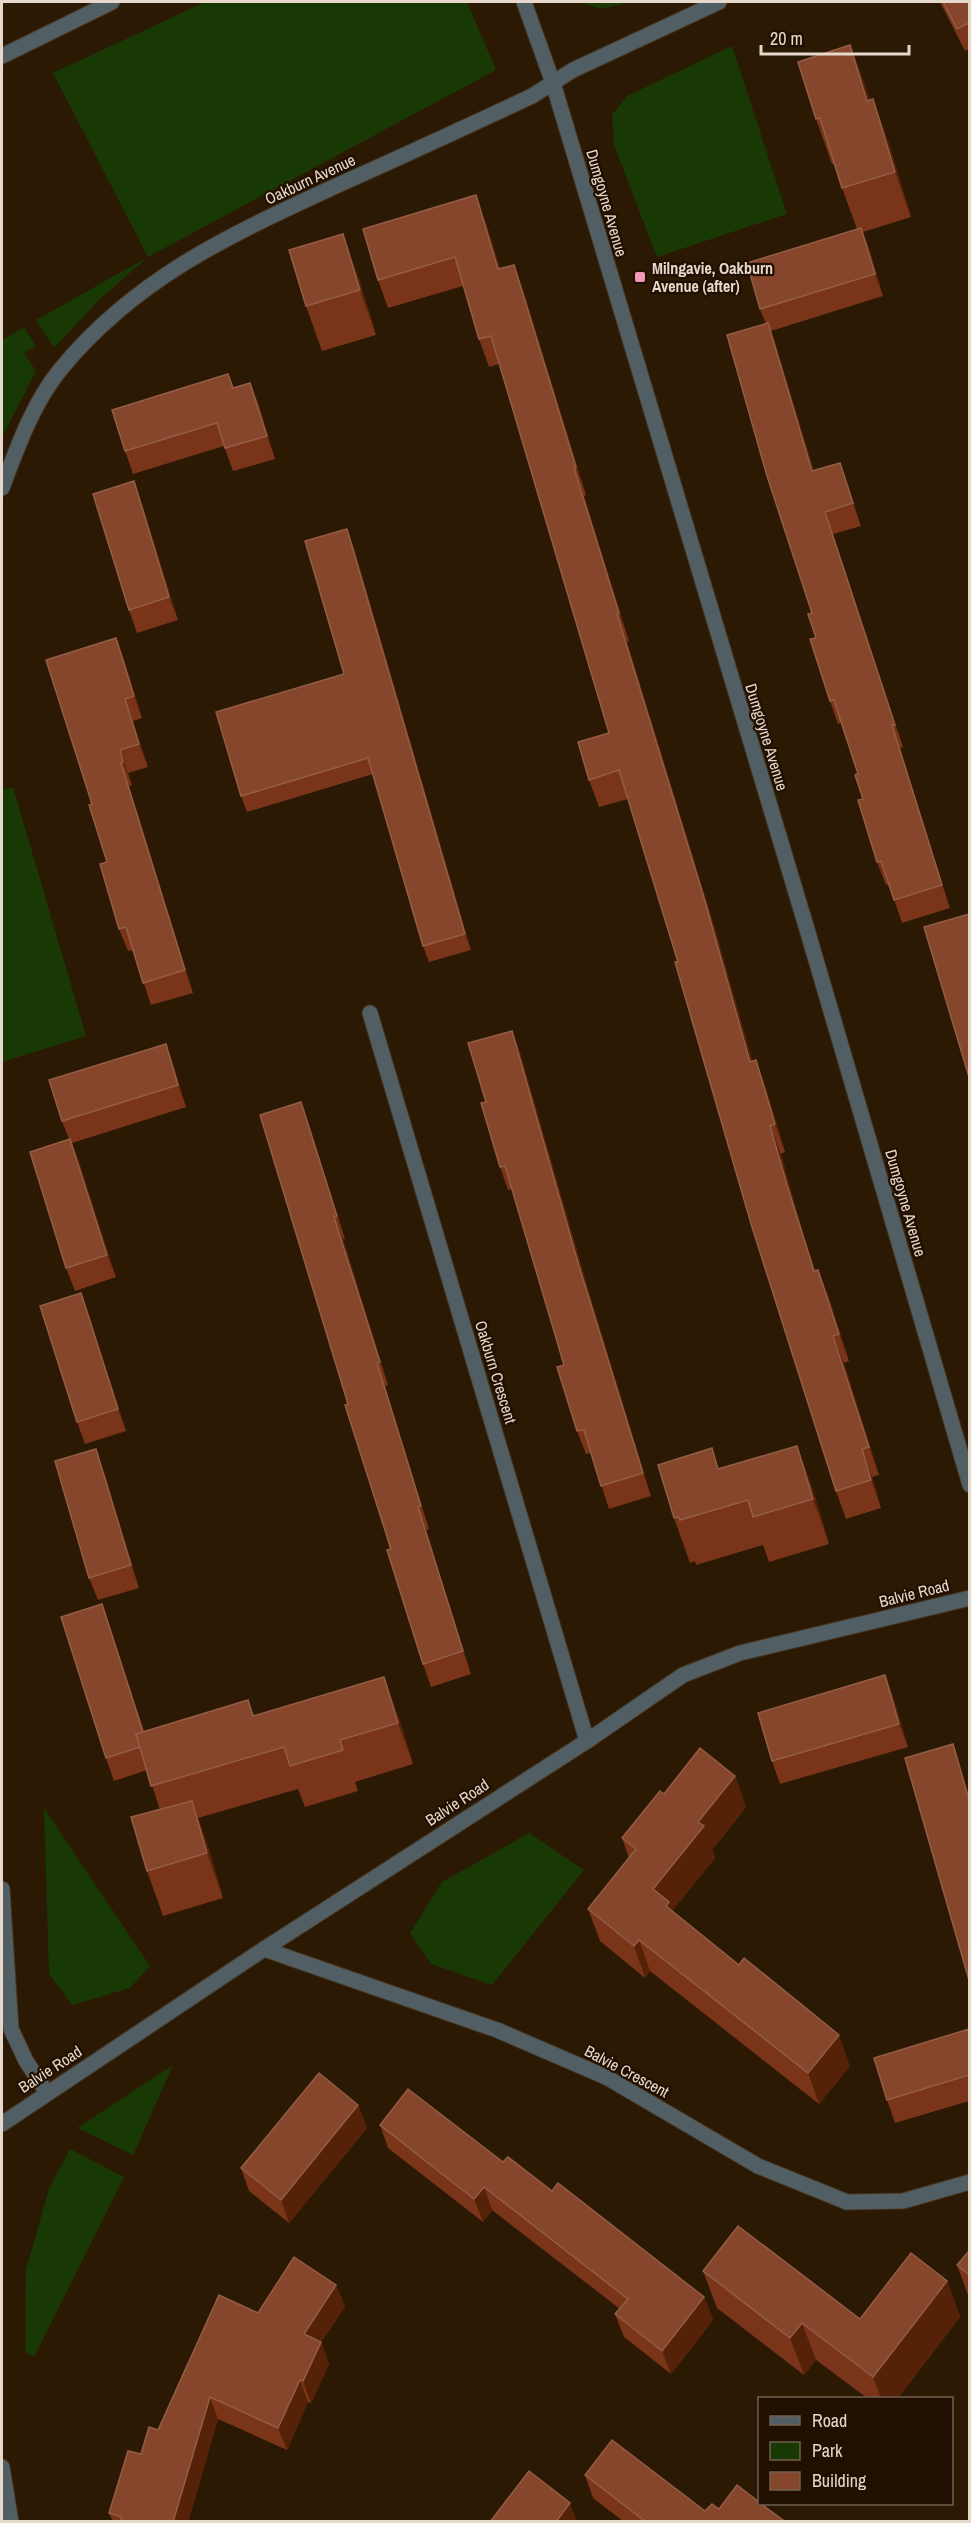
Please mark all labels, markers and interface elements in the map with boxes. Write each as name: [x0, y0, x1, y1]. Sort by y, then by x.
scale bar: [761, 18, 910, 56]
text: 20 m: [770, 26, 803, 51]
street label: Dumgoyne Avenue: [581, 147, 633, 259]
street label: Oakburn Avenue: [261, 148, 359, 210]
place label: Milngavie, Oakburn Avenue (after): [652, 257, 773, 297]
marker: Milngavie, Oakburn Avenue (after): [633, 270, 647, 284]
street label: Dumgoyne Avenue: [740, 681, 794, 793]
street label: Dumgoyne Avenue: [880, 1147, 932, 1259]
street label: Oakburn Crescent: [470, 1318, 522, 1426]
street label: Balvie Road: [877, 1574, 951, 1612]
street label: Balvie Road: [421, 1773, 493, 1831]
street label: Balvie Road: [14, 2040, 86, 2098]
street label: Balvie Crescent: [581, 2040, 673, 2103]
legend: [758, 2397, 953, 2505]
text: Road: [812, 2408, 847, 2433]
text: Park: [812, 2438, 843, 2463]
text: Building: [812, 2468, 867, 2493]

